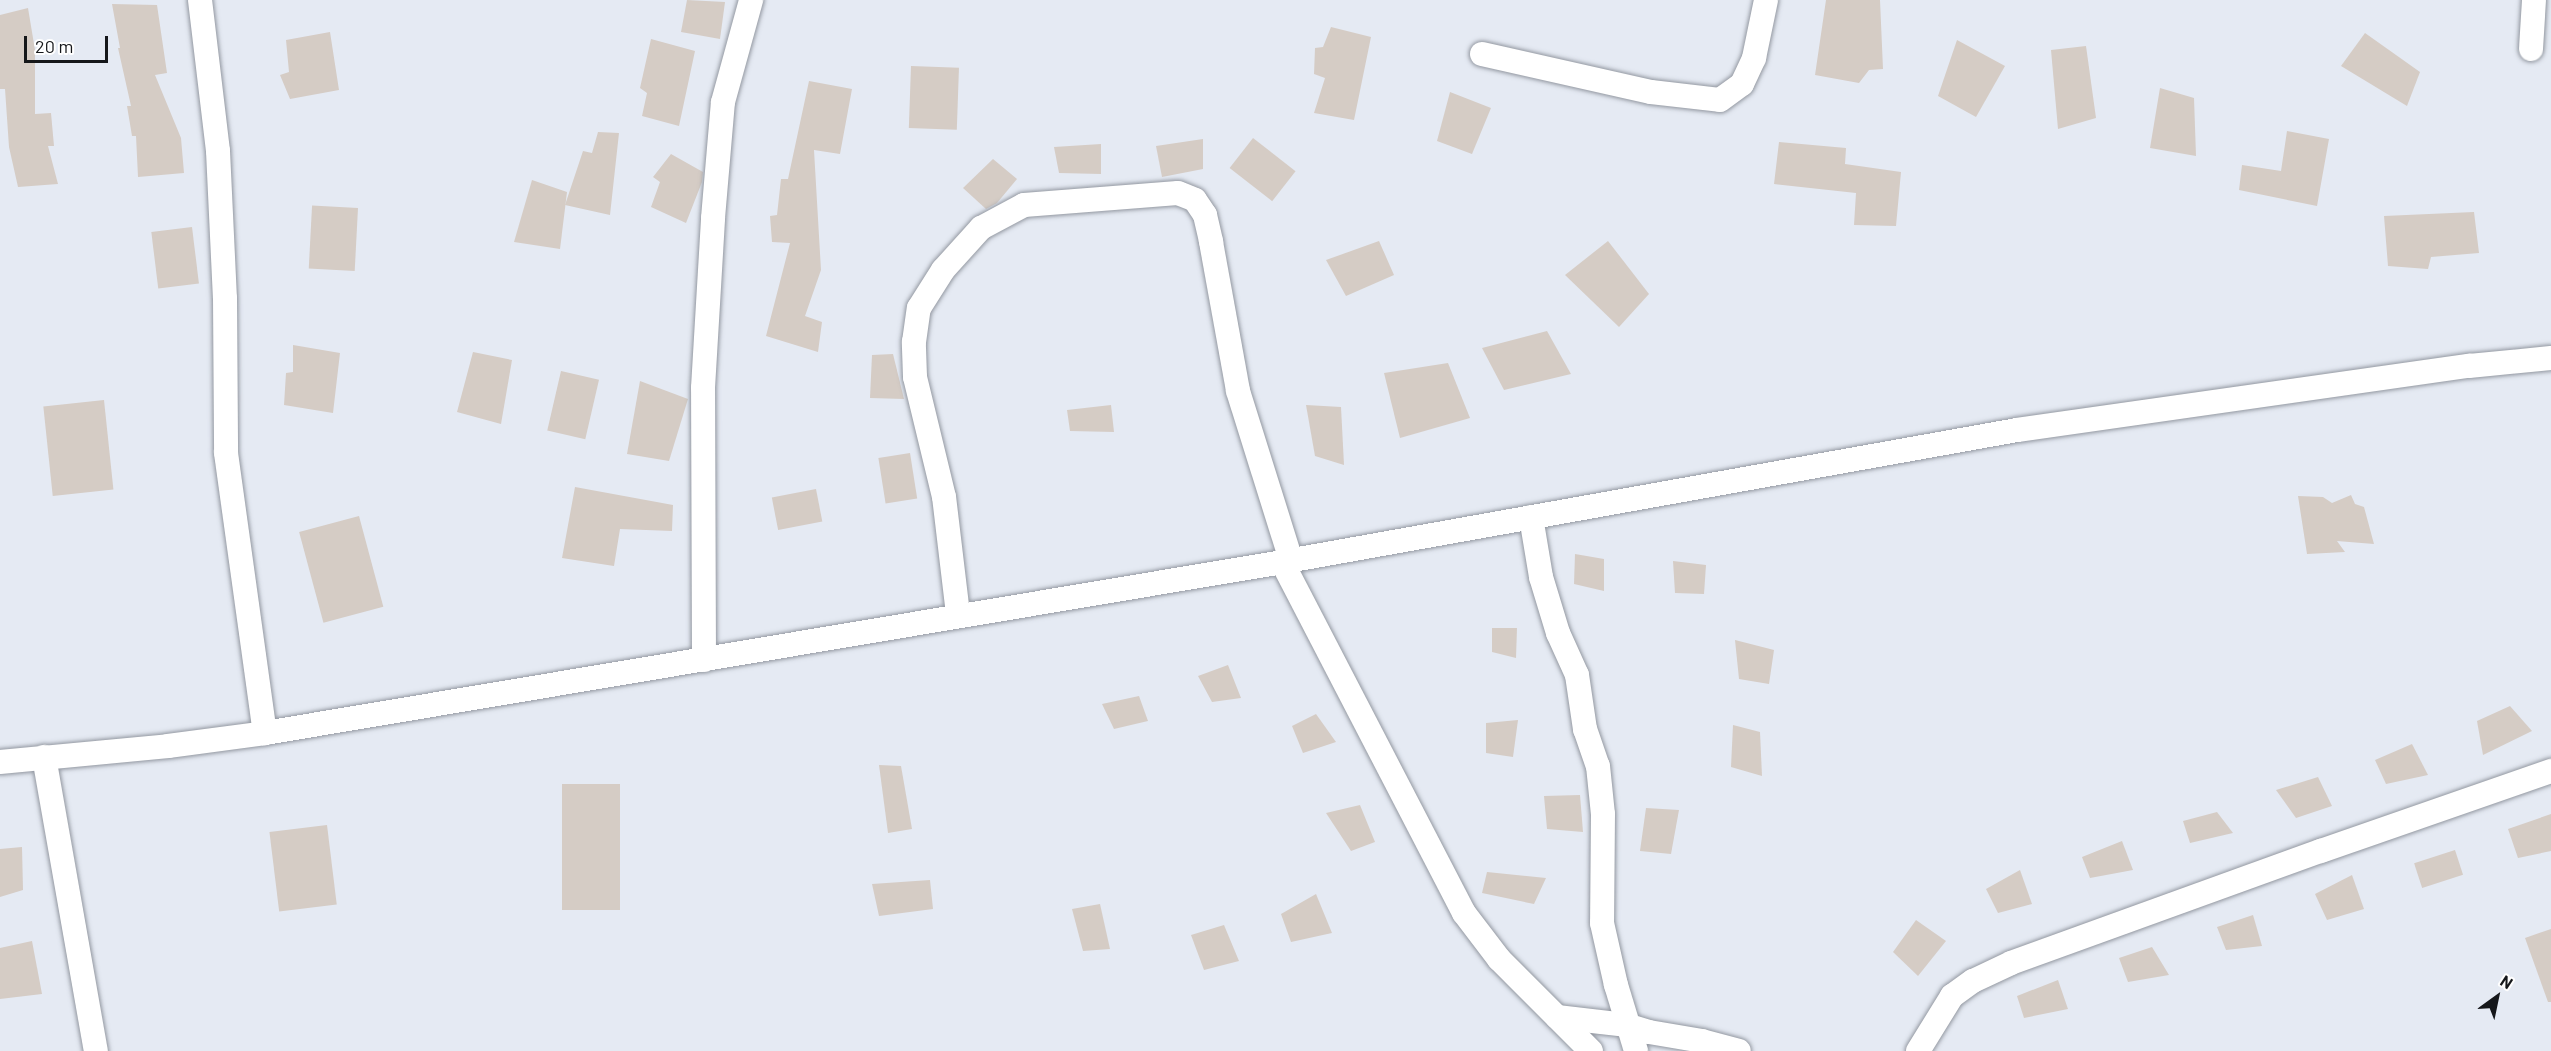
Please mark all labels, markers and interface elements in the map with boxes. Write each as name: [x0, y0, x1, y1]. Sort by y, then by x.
scale bar: [27, 24, 111, 62]
text: 20 m: [35, 35, 73, 57]
north arrow: [2467, 967, 2527, 1027]
text: N: [2497, 971, 2517, 992]

